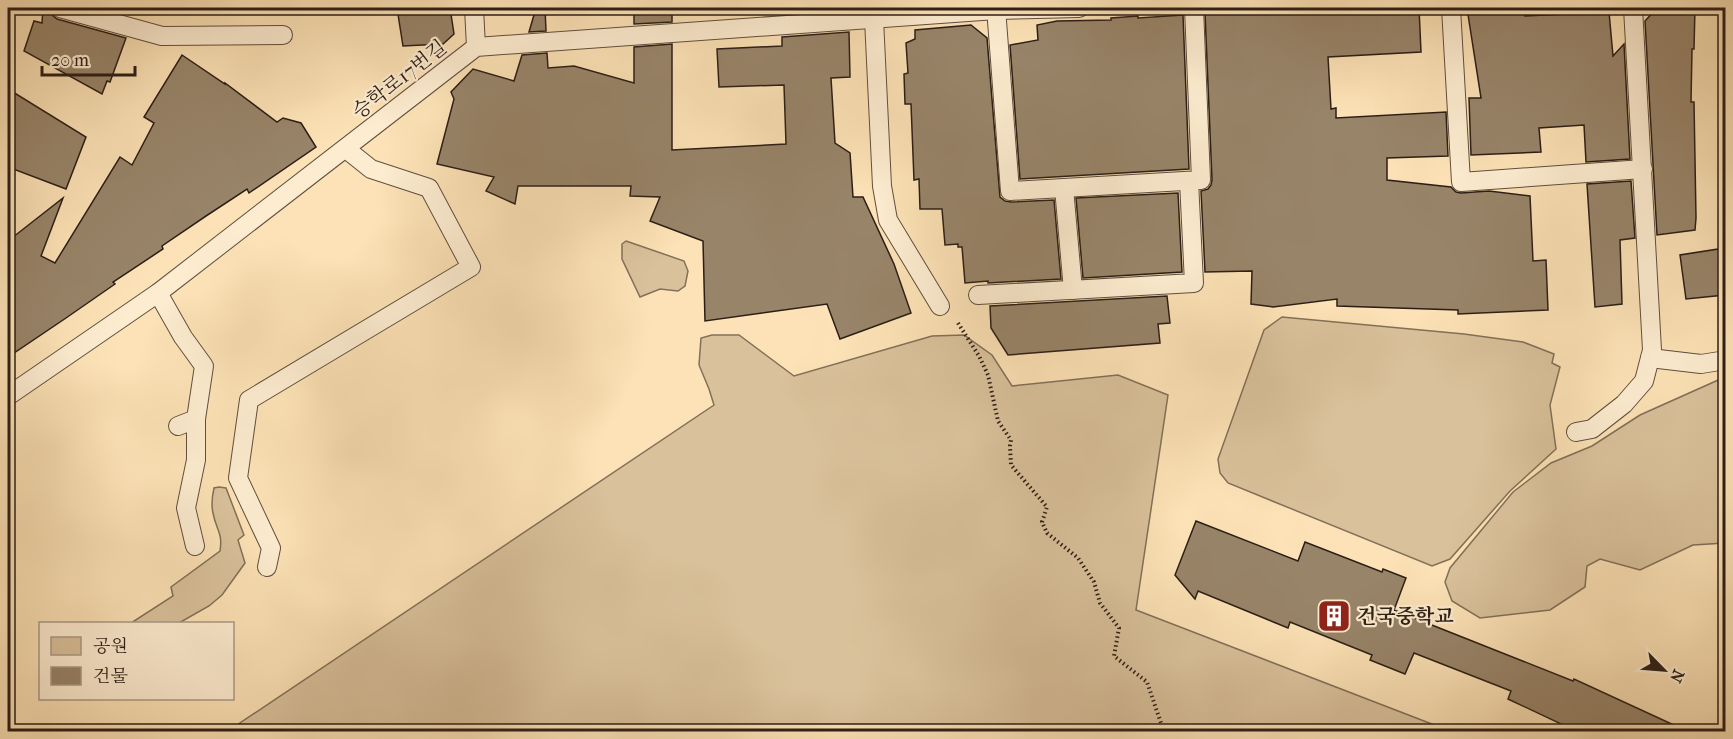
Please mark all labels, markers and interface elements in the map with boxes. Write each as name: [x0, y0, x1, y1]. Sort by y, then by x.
street label: 승학로17번길: [348, 35, 451, 123]
scale bar: [42, 39, 135, 77]
text: 20 m: [51, 50, 89, 71]
building icon: 건국중학교: [1316, 598, 1352, 634]
place label: 건국중학교: [1357, 605, 1454, 628]
legend: [39, 622, 234, 700]
text: 공원: [93, 636, 128, 657]
north arrow: [1634, 640, 1694, 700]
text: 건물: [93, 666, 128, 687]
text: N: [1666, 667, 1688, 686]

